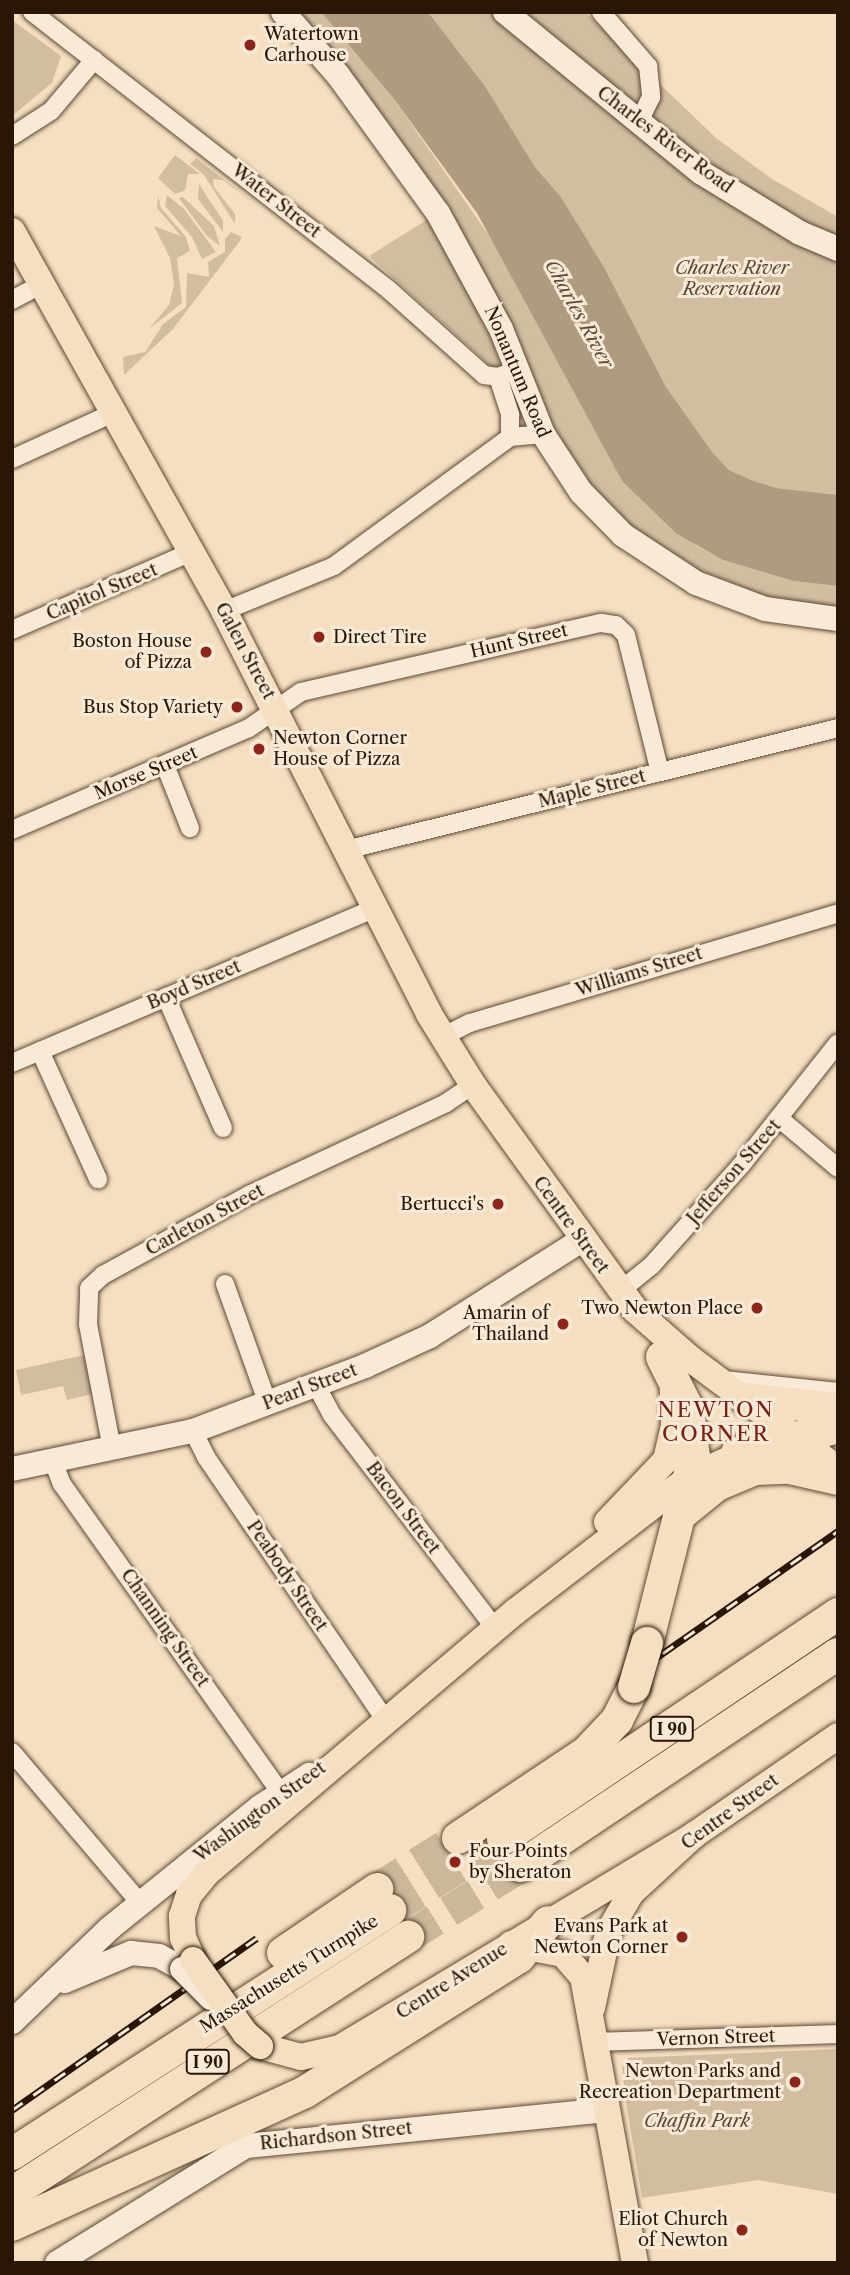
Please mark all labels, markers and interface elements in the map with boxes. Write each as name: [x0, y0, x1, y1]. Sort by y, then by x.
place label: Watertown Carhouse: [264, 24, 359, 66]
marker: Watertown Carhouse: [242, 37, 258, 53]
street label: Charles River Road: [593, 82, 737, 198]
street label: Water Street: [227, 159, 325, 243]
water label: Charles River: [540, 256, 618, 372]
park label: Charles River Reservation: [675, 258, 789, 300]
street label: Nonantum Road: [480, 303, 554, 441]
street label: Capitol Street: [43, 559, 161, 625]
street label: Galen Street: [210, 599, 280, 703]
street label: Hunt Street: [468, 619, 570, 663]
place label: Direct Tire: [333, 626, 427, 648]
marker: Direct Tire: [311, 629, 327, 645]
place label: Boston House of Pizza: [72, 631, 192, 674]
marker: Boston House of Pizza: [198, 644, 214, 660]
place label: Bus Stop Variety: [82, 696, 223, 718]
marker: Bus Stop Variety: [229, 699, 245, 715]
place label: Newton Corner House of Pizza: [273, 728, 407, 770]
marker: Newton Corner House of Pizza: [251, 741, 267, 757]
street label: Morse Street: [91, 742, 201, 804]
street label: Maple Street: [536, 765, 648, 813]
street label: Williams Street: [573, 942, 705, 1002]
street label: Boyd Street: [144, 956, 244, 1014]
street label: Jefferson Street: [683, 1115, 785, 1229]
street label: Centre Street: [529, 1172, 613, 1278]
street label: Carleton Street: [142, 1180, 268, 1260]
place label: Bertucci's: [400, 1193, 484, 1215]
marker: Bertucci's: [490, 1196, 506, 1212]
place label: Two Newton Place: [581, 1297, 743, 1319]
marker: Two Newton Place: [749, 1300, 765, 1316]
place label: Amarin of Thailand: [463, 1303, 549, 1346]
marker: Amarin of Thailand: [555, 1316, 571, 1332]
street label: Pearl Street: [260, 1359, 360, 1415]
district label: NEWTON CORNER: [658, 1397, 774, 1447]
street label: Bacon Street: [361, 1458, 445, 1558]
street label: Peabody Street: [242, 1516, 332, 1636]
street label: Channing Street: [116, 1565, 214, 1691]
road number: I 90: [649, 1716, 695, 1742]
street label: Washington Street: [190, 1757, 330, 1867]
street label: Centre Street: [677, 1770, 783, 1854]
place label: Four Points by Sheraton: [469, 1841, 572, 1884]
marker: Four Points by Sheraton: [447, 1854, 463, 1870]
street label: Massachusetts Turnpike: [196, 1910, 382, 2038]
place label: Evans Park at Newton Corner: [534, 1916, 668, 1958]
marker: Evans Park at Newton Corner: [674, 1929, 690, 1945]
street label: Centre Avenue: [392, 1938, 512, 2024]
street label: Vernon Street: [656, 2025, 776, 2051]
road number: I 90: [185, 2050, 231, 2074]
place label: Newton Parks and Recreation Department: [579, 2061, 781, 2104]
marker: Newton Parks and Recreation Department: [787, 2074, 803, 2090]
park label: Chaffin Park: [644, 2110, 750, 2132]
street label: Richardson Street: [259, 2117, 413, 2155]
place label: Eliot Church of Newton: [618, 2209, 728, 2252]
marker: Eliot Church of Newton: [734, 2222, 750, 2238]

